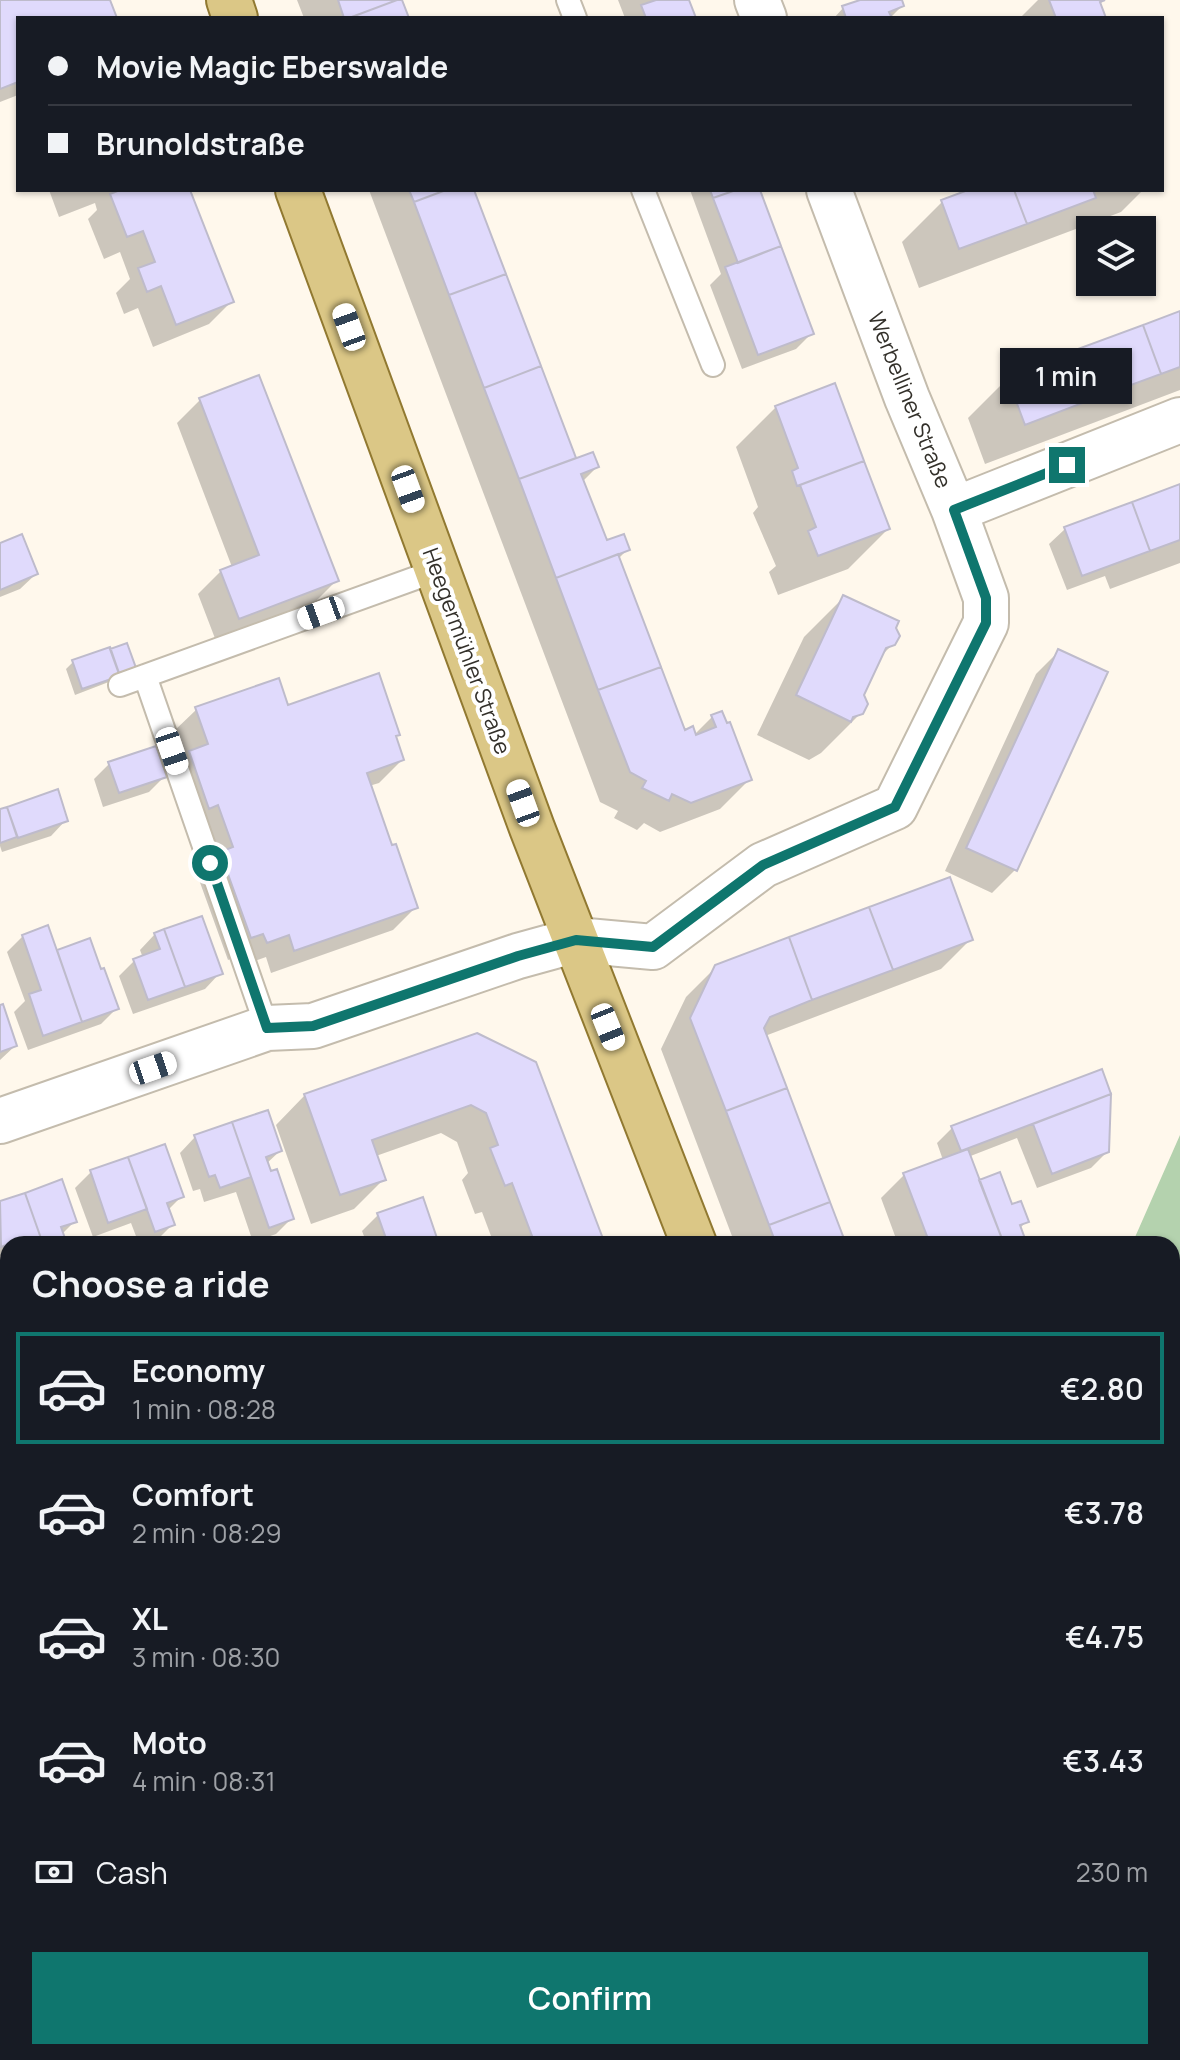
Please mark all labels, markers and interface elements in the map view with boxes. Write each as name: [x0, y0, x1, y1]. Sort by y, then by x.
text: Movie Magic Eberswalde: [96, 46, 448, 87]
text: Brunoldstraße: [96, 123, 305, 164]
map controls: [1076, 216, 1156, 296]
button: layers: [1076, 216, 1156, 296]
car: [330, 300, 368, 354]
street label: Werbelliner Straße: [861, 307, 959, 493]
callout: 1 min: [1001, 349, 1133, 405]
text: 1 min: [1035, 358, 1097, 394]
route end: [1049, 447, 1085, 483]
car: [389, 462, 427, 516]
street label: Heegermühler Straße: [416, 544, 518, 759]
car: [294, 594, 348, 632]
car: [153, 724, 191, 778]
car: [504, 776, 542, 830]
route start: [192, 845, 228, 881]
car: [588, 1000, 628, 1054]
car: [126, 1049, 180, 1087]
text: Choose a ride: [32, 1259, 270, 1308]
text: Economy: [132, 1350, 265, 1391]
icon: car: [36, 1352, 108, 1424]
text: €2.80: [1060, 1368, 1144, 1409]
text: 1 min · 08:28: [132, 1391, 276, 1427]
text: Comfort: [132, 1474, 254, 1515]
icon: car: [36, 1476, 108, 1548]
text: €3.78: [1064, 1492, 1144, 1533]
text: 2 min · 08:29: [132, 1515, 282, 1551]
text: XL: [132, 1598, 168, 1639]
icon: car: [36, 1600, 108, 1672]
text: €4.75: [1065, 1616, 1144, 1657]
text: 3 min · 08:30: [132, 1639, 280, 1675]
text: Moto: [132, 1722, 207, 1763]
icon: car: [36, 1724, 108, 1796]
text: €3.43: [1063, 1740, 1144, 1781]
text: 4 min · 08:31: [132, 1763, 276, 1799]
icon: cash: [32, 1850, 76, 1894]
text: Cash: [96, 1852, 168, 1893]
text: 230 m: [1076, 1854, 1148, 1890]
button: Confirm: [32, 1952, 1148, 2044]

